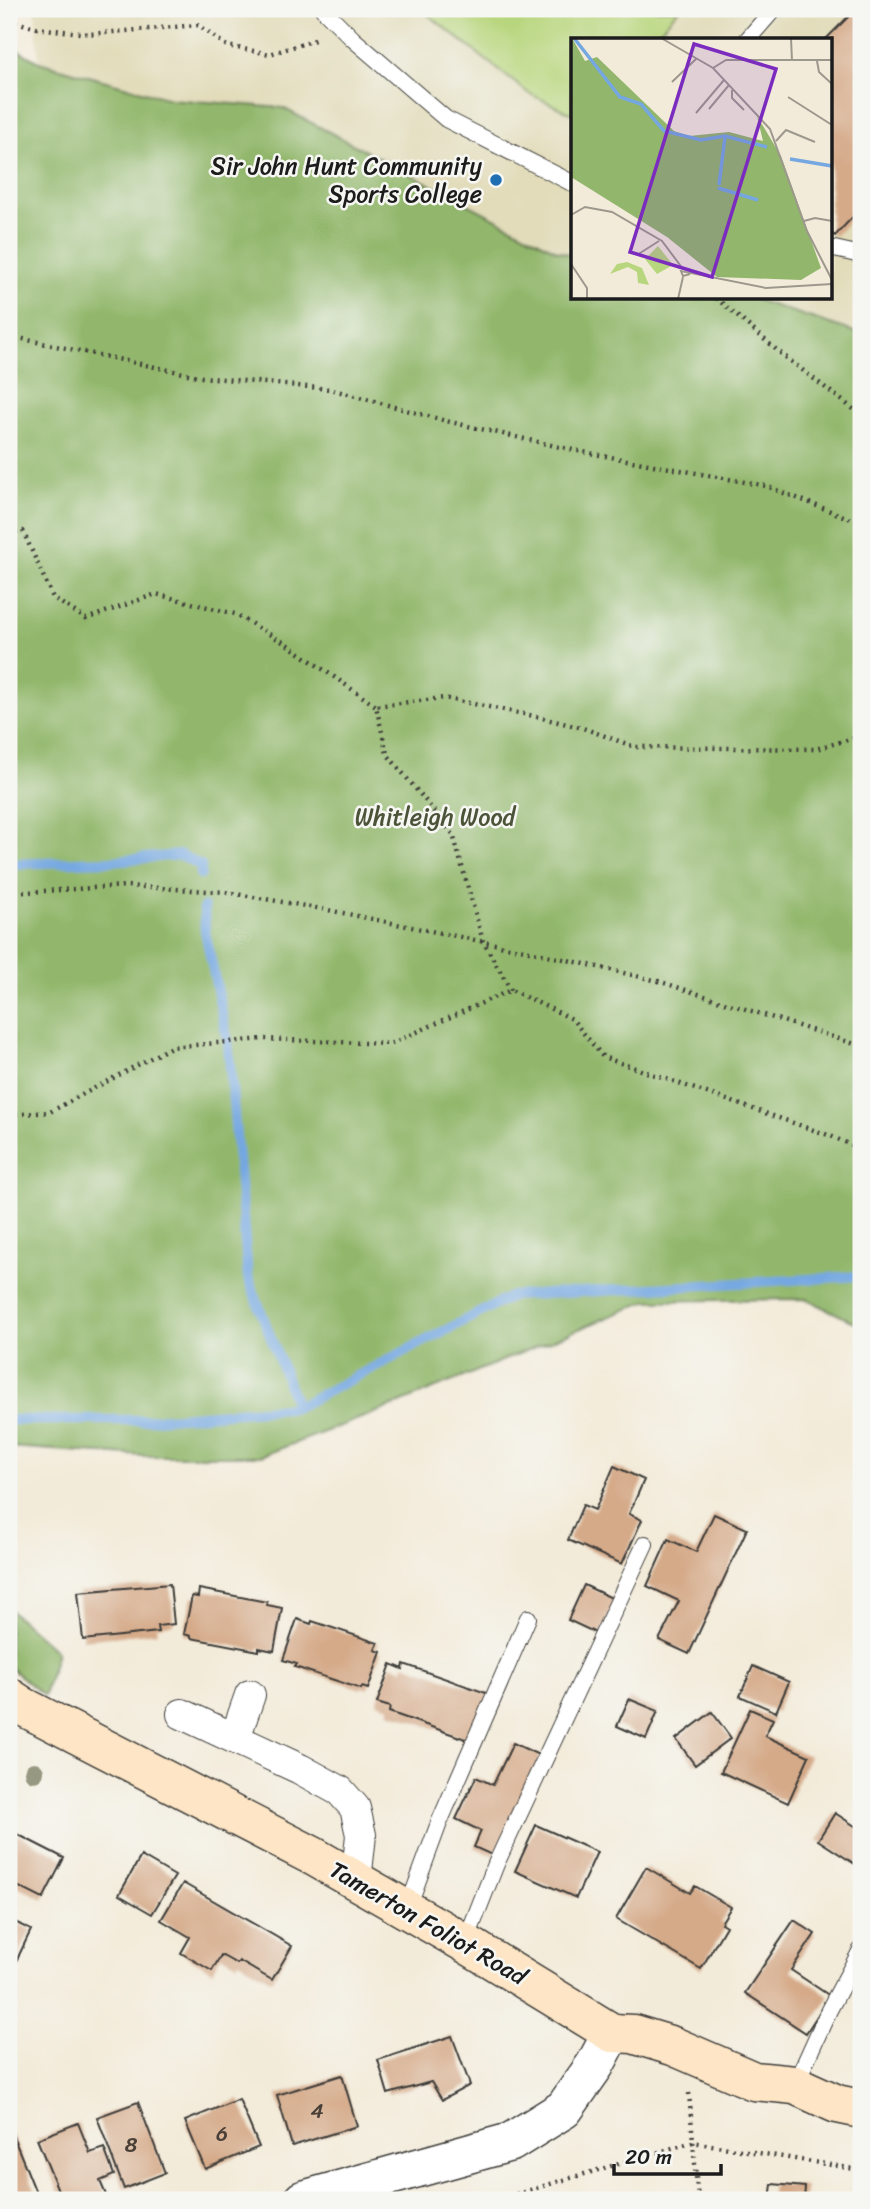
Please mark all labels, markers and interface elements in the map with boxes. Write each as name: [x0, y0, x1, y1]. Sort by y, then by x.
inset map: [571, 38, 832, 299]
place label: Sir John Hunt Community Sports College: [211, 145, 483, 215]
marker: Sir John Hunt Community Sports College: [488, 172, 504, 188]
park label: Whitleigh Wood: [355, 796, 517, 838]
street label: Tamerton Foliot Road: [321, 1849, 537, 1998]
house number: 4: [310, 2092, 324, 2130]
house number: 6: [216, 2115, 228, 2153]
house number: 8: [125, 2126, 138, 2164]
scale bar: [614, 2132, 721, 2176]
text: 20 m: [625, 2138, 672, 2176]

